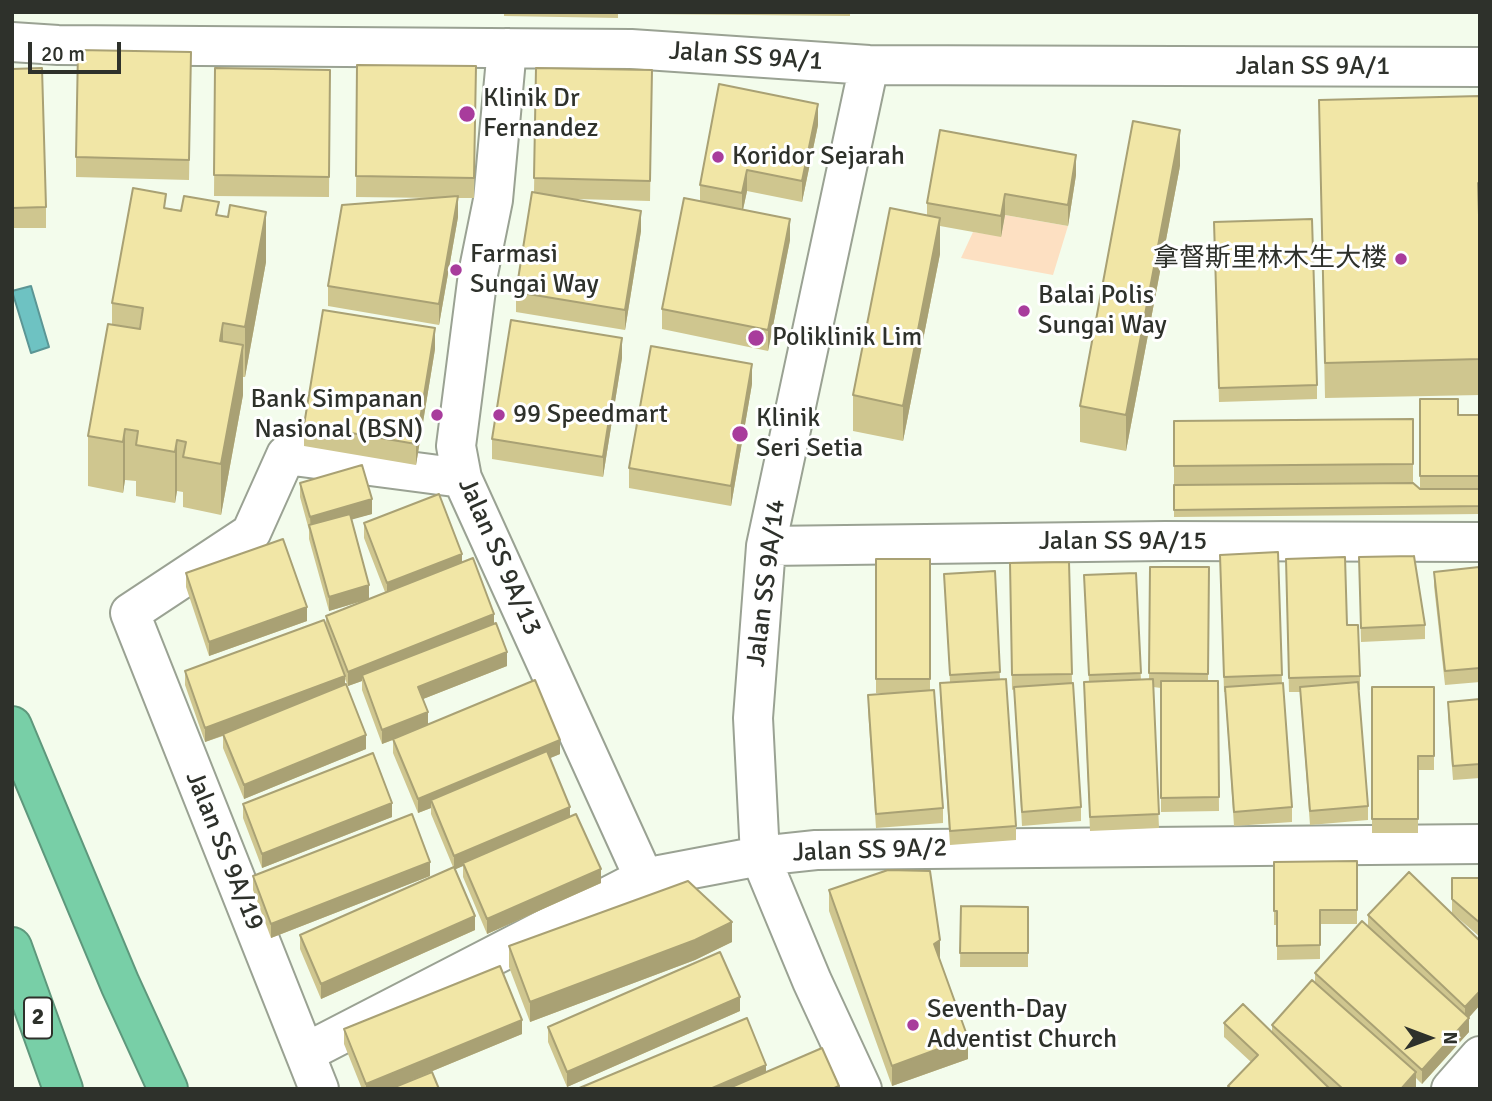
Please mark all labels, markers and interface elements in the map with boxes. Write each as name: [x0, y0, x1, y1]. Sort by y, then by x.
scale bar: [32, 28, 124, 72]
street label: Jalan SS 9A/1: [668, 36, 824, 78]
text: 20 m: [41, 41, 85, 67]
street label: Jalan SS 9A/1: [1236, 51, 1390, 83]
place label: Klinik Dr Fernandez: [483, 83, 598, 144]
marker: Klinik Dr Fernandez: [457, 104, 477, 124]
place label: Koridor Sejarah: [732, 141, 905, 173]
marker: Koridor Sejarah: [710, 149, 726, 165]
place label: Farmasi Sungai Way: [470, 239, 599, 300]
place label: 拿督斯里林木生大楼: [1153, 243, 1387, 275]
marker: 拿督斯里林木生大楼: [1393, 251, 1409, 267]
marker: Farmasi Sungai Way: [448, 262, 464, 278]
place label: Balai Polis Sungai Way: [1038, 280, 1167, 342]
marker: Balai Polis Sungai Way: [1016, 303, 1032, 319]
place label: Poliklinik Lim: [772, 322, 922, 354]
marker: Poliklinik Lim: [746, 328, 766, 348]
place label: Bank Simpanan Nasional (BSN): [250, 384, 423, 446]
place label: 99 Speedmart: [513, 399, 668, 431]
place label: Klinik Seri Setia: [756, 403, 863, 464]
marker: Bank Simpanan Nasional (BSN): [429, 407, 445, 423]
marker: 99 Speedmart: [491, 407, 507, 423]
marker: Klinik Seri Setia: [730, 424, 750, 444]
street label: Jalan SS 9A/13: [450, 474, 548, 640]
street label: Jalan SS 9A/14: [741, 497, 793, 669]
street label: Jalan SS 9A/15: [1039, 526, 1207, 558]
street label: Jalan SS 9A/19: [178, 767, 270, 935]
street label: Jalan SS 9A/2: [792, 833, 948, 869]
place label: Seventh-Day Adventist Church: [927, 994, 1117, 1056]
road number: 2: [24, 998, 52, 1038]
north arrow: [1394, 1003, 1464, 1073]
marker: Seventh-Day Adventist Church: [905, 1017, 921, 1033]
text: N: [1438, 1031, 1462, 1045]

